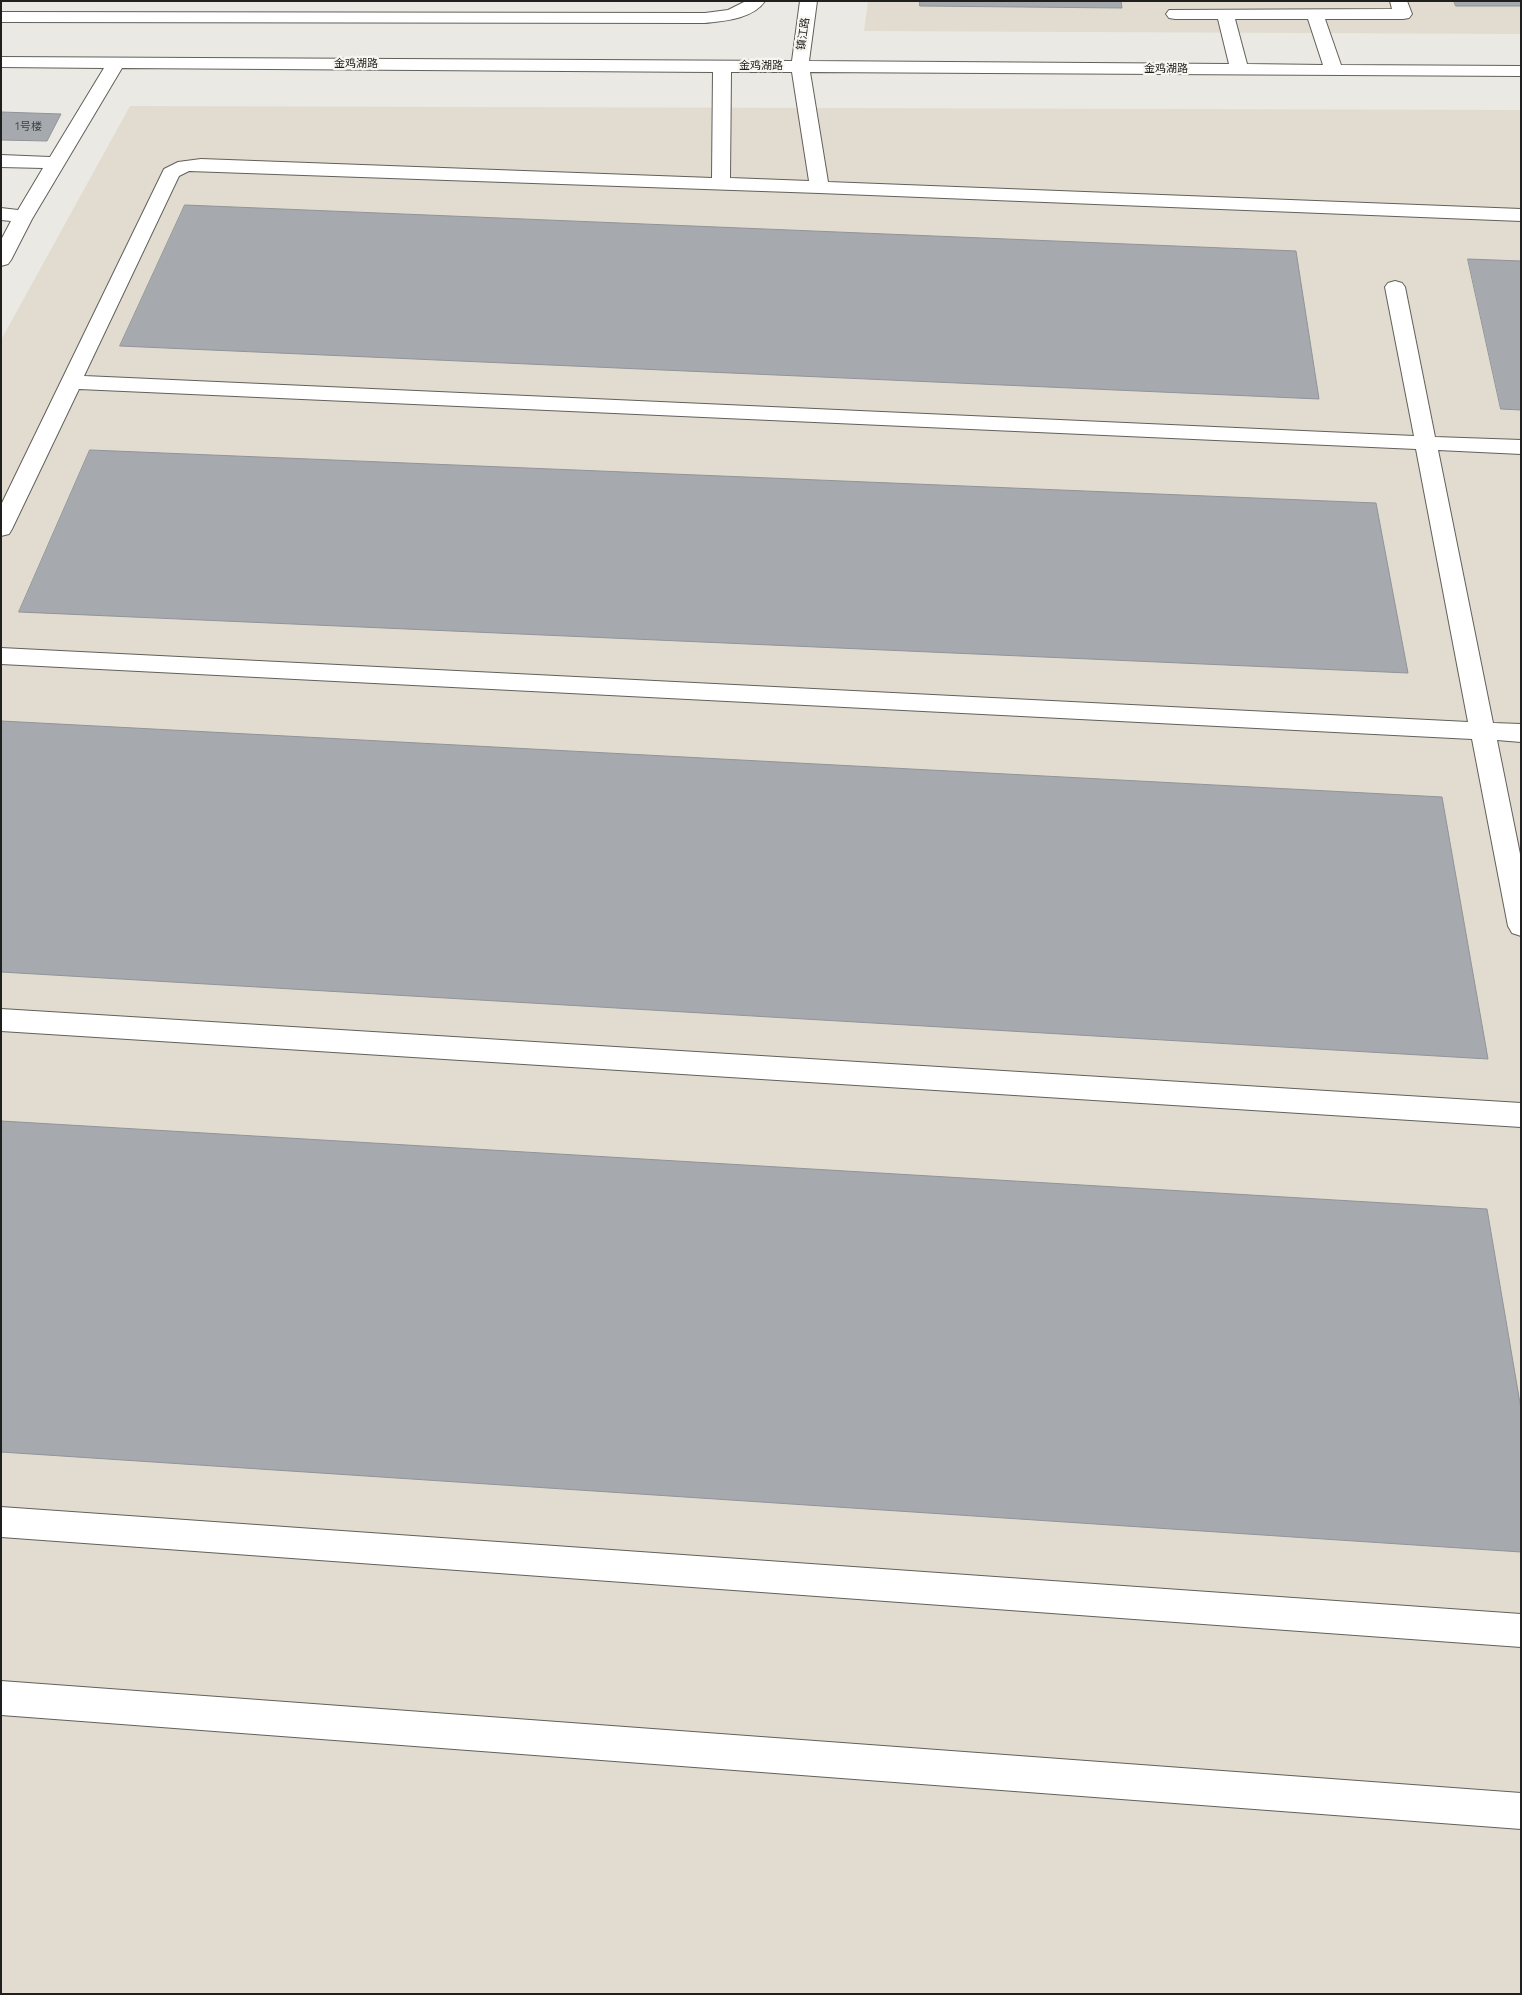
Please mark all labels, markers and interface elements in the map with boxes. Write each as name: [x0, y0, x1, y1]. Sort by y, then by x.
street label: 镇江路: [795, 17, 813, 51]
street label: 金鸡湖路: [334, 57, 378, 71]
street label: 金鸡湖路: [739, 59, 783, 73]
street label: 金鸡湖路: [1144, 62, 1188, 76]
house number: 1号楼: [14, 120, 42, 134]

